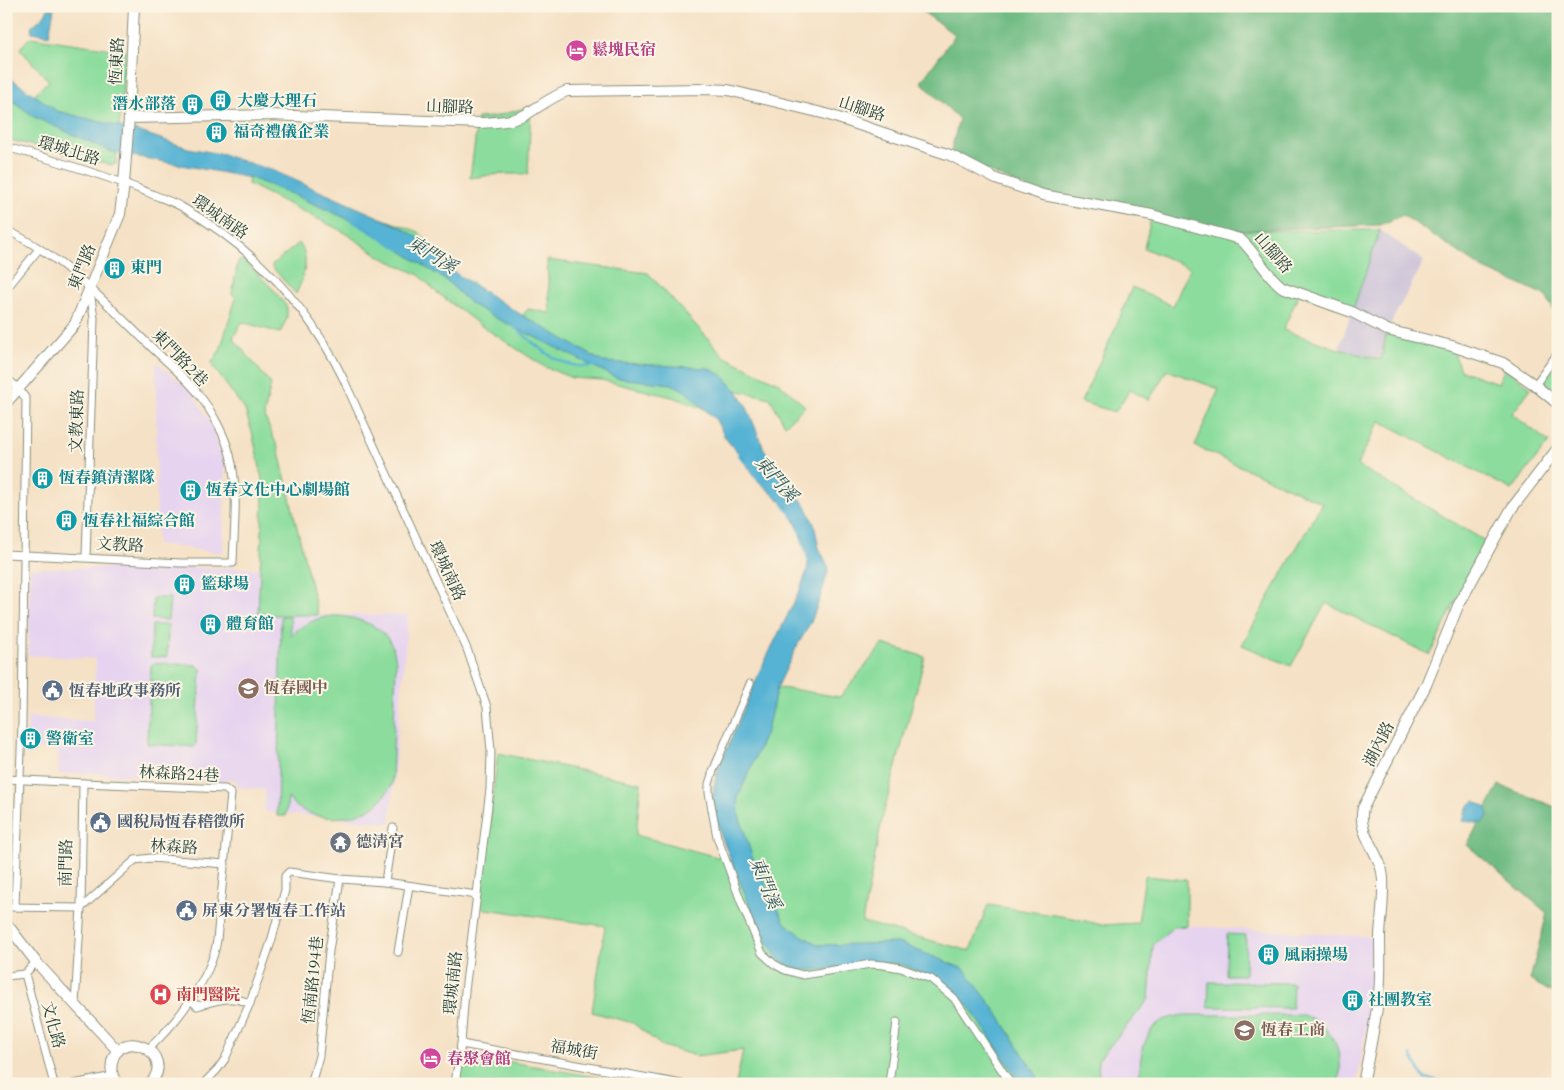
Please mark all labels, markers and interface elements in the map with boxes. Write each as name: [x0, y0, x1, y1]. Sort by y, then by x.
street label: 恆東路: [105, 36, 129, 86]
hotel icon: 鬆塊民宿: [564, 38, 588, 62]
place label: 鬆塊民宿: [592, 39, 656, 61]
building icon: 大慶大理石: [209, 89, 233, 113]
place label: 大慶大理石: [237, 90, 317, 112]
street label: 山腳路: [836, 91, 888, 127]
building icon: 潛水部落: [180, 92, 204, 116]
place label: 潛水部落: [112, 93, 176, 115]
street label: 山腳路: [426, 95, 474, 119]
building icon: 福奇禮儀企業: [205, 120, 229, 144]
place label: 福奇禮儀企業: [233, 121, 329, 143]
street label: 環城北路: [35, 131, 103, 171]
street label: 環城南路: [187, 190, 253, 244]
street label: 山腳路: [1249, 228, 1297, 278]
water label: 東門溪: [402, 230, 463, 281]
street label: 東門路: [63, 241, 101, 293]
building icon: 東門: [102, 256, 126, 280]
place label: 東門: [130, 257, 162, 279]
street label: 東門路2巷: [147, 324, 213, 392]
street label: 文教東路: [65, 389, 89, 453]
water label: 東門溪: [749, 450, 804, 509]
building icon: 恆春鎮清潔隊: [31, 466, 55, 490]
place label: 恆春鎮清潔隊: [59, 467, 155, 489]
building icon: 恆春文化中心劇場館: [178, 478, 202, 502]
place label: 恆春文化中心劇場館: [206, 479, 350, 501]
building icon: 恆春社福綜合館: [55, 509, 79, 533]
place label: 恆春社福綜合館: [83, 510, 195, 532]
street label: 文教路: [95, 533, 145, 557]
street label: 環城南路: [424, 537, 470, 605]
building icon: 籃球場: [173, 572, 197, 596]
place label: 籃球場: [201, 573, 249, 595]
building icon: 體育館: [198, 612, 222, 636]
place label: 體育館: [226, 613, 274, 635]
school or university icon: 恆春國中: [236, 676, 260, 700]
place label: 恆春國中: [264, 677, 328, 699]
public building icon: 恆春地政事務所: [41, 679, 65, 703]
place label: 恆春地政事務所: [69, 680, 181, 702]
street label: 湖內路: [1358, 718, 1400, 770]
building icon: 警衛室: [18, 727, 42, 751]
place label: 警衛室: [46, 728, 94, 750]
street label: 林森路24巷: [138, 761, 220, 787]
public building icon: 國稅局恆春稽徵所: [89, 810, 113, 834]
place label: 國稅局恆春稽徵所: [117, 811, 245, 833]
temple icon: 德清宮: [328, 830, 352, 854]
place label: 德清宮: [356, 831, 404, 853]
street label: 林森路: [149, 835, 199, 859]
street label: 南門路: [55, 839, 77, 887]
water label: 東門溪: [743, 853, 787, 915]
public building icon: 屏東分署恆春工作站: [174, 899, 198, 923]
place label: 屏東分署恆春工作站: [202, 900, 346, 922]
street label: 恆南路194巷: [297, 935, 329, 1025]
building icon: 風雨操場: [1256, 943, 1280, 967]
place label: 風雨操場: [1284, 944, 1348, 966]
street label: 環城南路: [439, 950, 467, 1016]
hospital icon: 南門醫院: [148, 983, 172, 1007]
place label: 南門醫院: [176, 984, 240, 1006]
building icon: 社團教室: [1340, 988, 1364, 1012]
place label: 社團教室: [1368, 989, 1432, 1011]
street label: 文化路: [36, 999, 70, 1051]
school or university icon: 恆春工商: [1233, 1018, 1257, 1042]
place label: 恆春工商: [1261, 1019, 1325, 1041]
street label: 福城街: [548, 1035, 600, 1065]
hotel icon: 春聚會館: [419, 1047, 443, 1071]
place label: 春聚會館: [447, 1048, 511, 1070]

